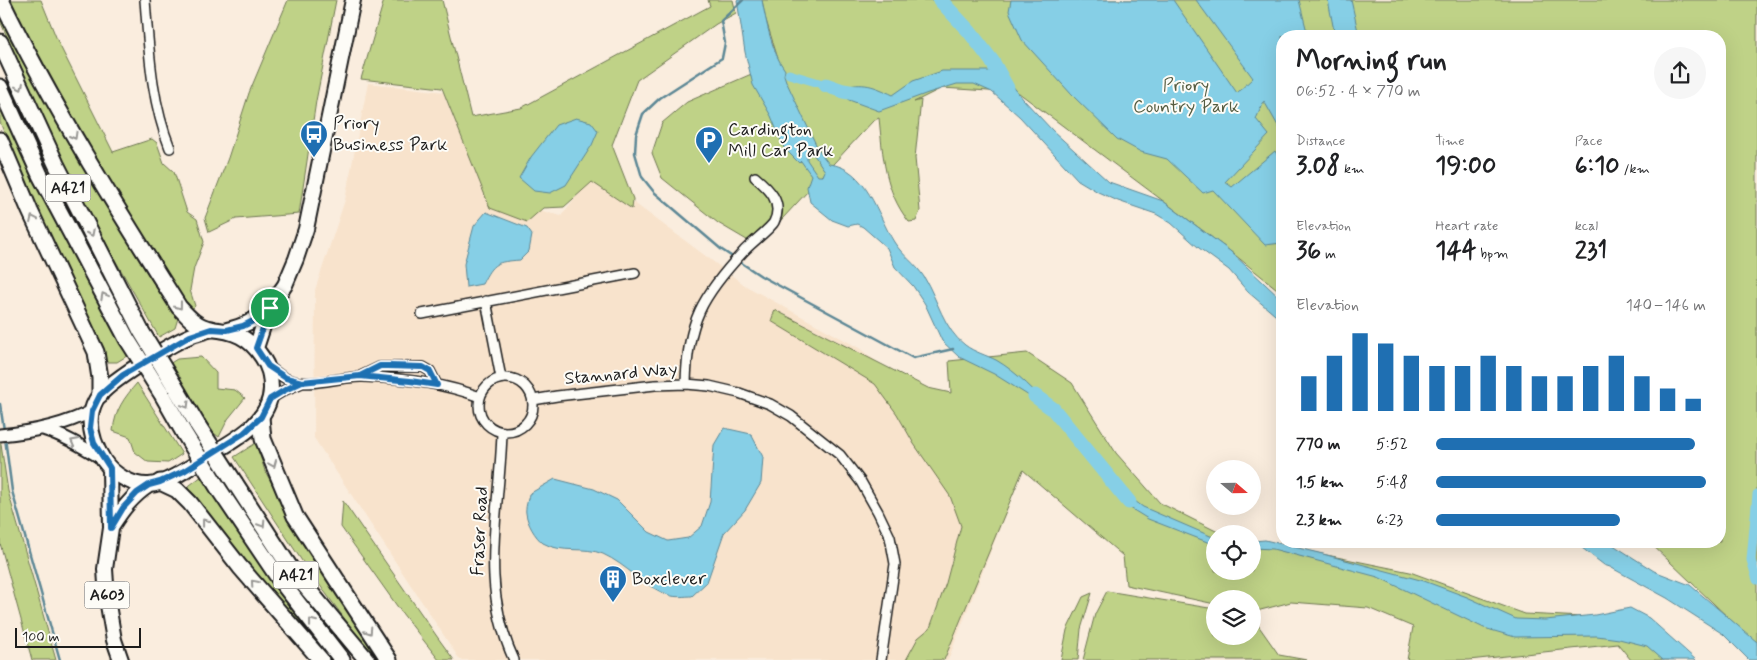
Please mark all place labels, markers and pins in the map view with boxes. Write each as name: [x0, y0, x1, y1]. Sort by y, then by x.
place label: Priory Business Park: [333, 112, 447, 157]
place label: Cardington Mill Car Park: [728, 118, 833, 163]
bus stop icon: Priory Business Park: [299, 119, 329, 158]
parking icon: Cardington Mill Car Park: [694, 125, 724, 164]
pin: [249, 287, 291, 329]
building icon: Boxclever: [598, 564, 628, 603]
place label: Boxclever: [632, 567, 707, 591]

